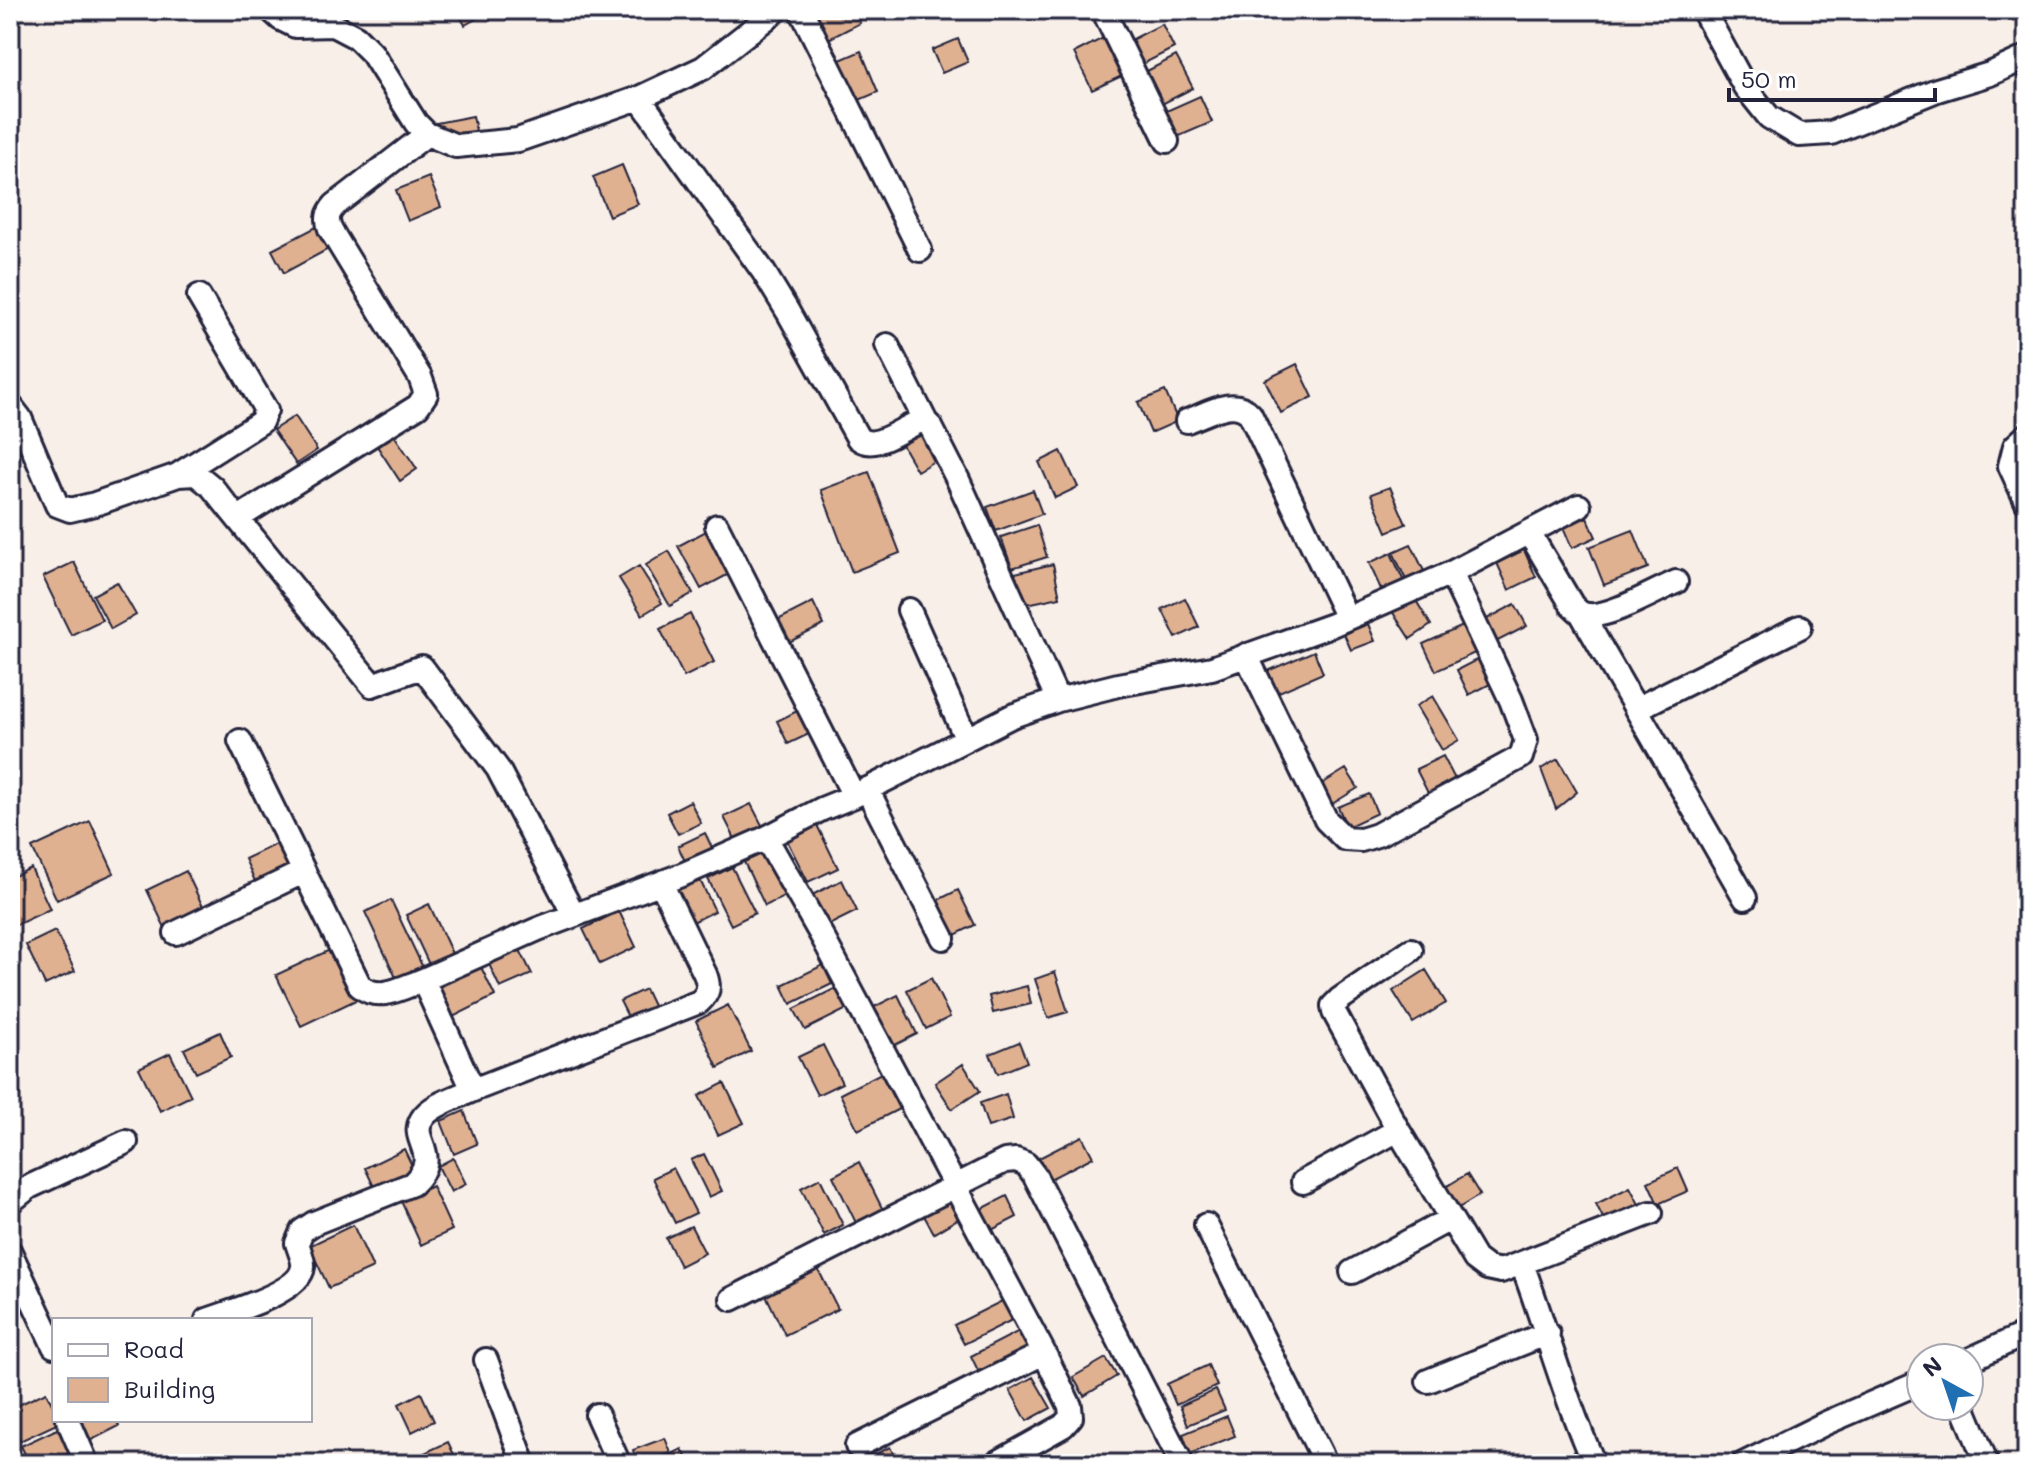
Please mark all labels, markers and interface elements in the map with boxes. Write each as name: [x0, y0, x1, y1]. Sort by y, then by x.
scale bar: [1729, 52, 1935, 102]
text: 50 m: [1741, 63, 1797, 94]
legend: [52, 1318, 312, 1422]
text: Road: [124, 1333, 184, 1364]
north arrow: [1905, 1342, 1985, 1422]
text: N: [1916, 1350, 1948, 1383]
text: Building: [124, 1373, 215, 1404]

